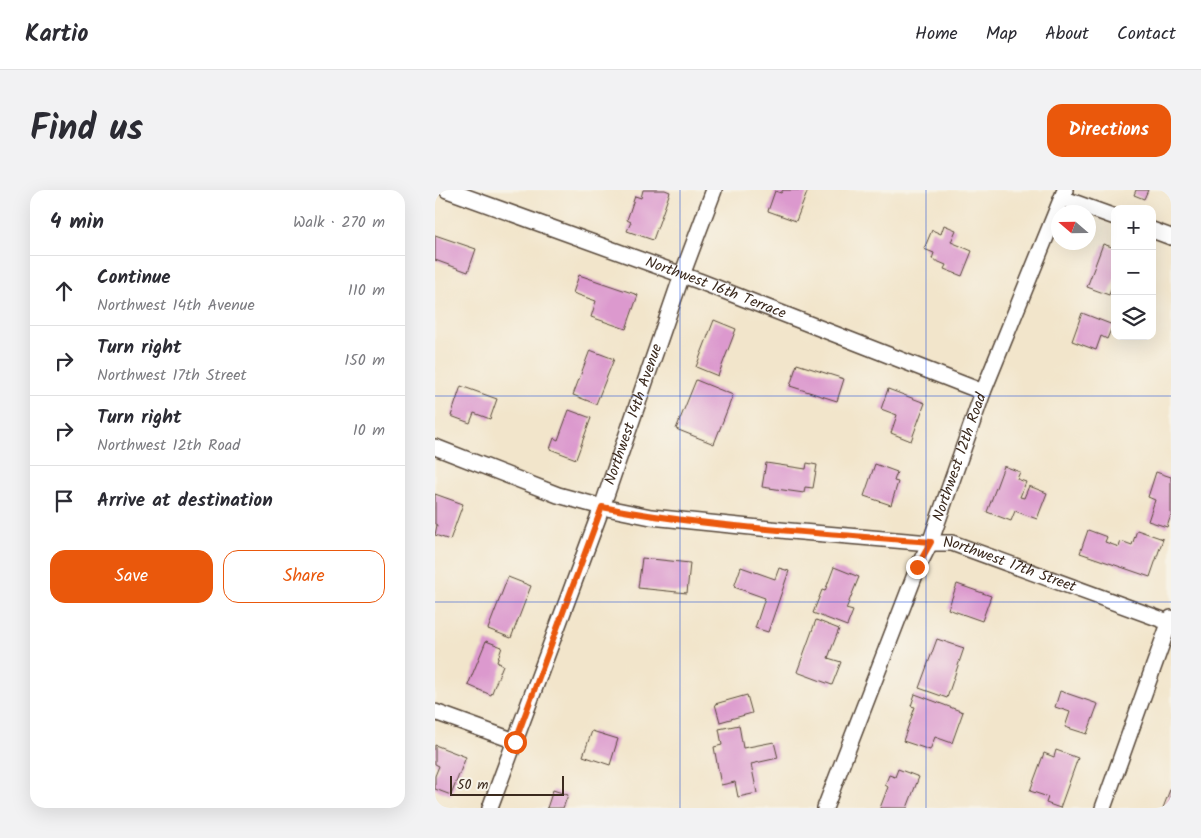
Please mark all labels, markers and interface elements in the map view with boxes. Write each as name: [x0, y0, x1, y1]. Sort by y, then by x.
text: Kartio: [25, 15, 88, 54]
text: Home: [915, 20, 958, 49]
text: Map: [986, 20, 1017, 49]
text: About: [1045, 20, 1089, 49]
text: Contact: [1117, 20, 1176, 49]
text: Find us: [30, 102, 143, 158]
button: Directions: [1047, 104, 1171, 157]
north arrow: [1051, 205, 1096, 250]
map controls: [1111, 205, 1156, 340]
button: +: [1111, 205, 1156, 250]
text: 4 min: [50, 206, 104, 239]
text: Walk · 270 m: [293, 210, 385, 235]
button: −: [1111, 250, 1156, 295]
street label: Northwest 16th Terrace: [642, 251, 790, 326]
text: Continue: [97, 263, 170, 293]
icon: ahead: [50, 277, 78, 305]
text: 110 m: [348, 278, 385, 303]
text: Northwest 14th Avenue: [97, 293, 255, 318]
button: layers: [1111, 295, 1156, 340]
text: Turn right: [97, 333, 182, 363]
street label: Northwest 14th Avenue: [598, 340, 669, 488]
icon: right: [50, 347, 78, 375]
text: 150 m: [344, 348, 385, 373]
text: Northwest 17th Street: [97, 363, 247, 388]
street label: Northwest 12th Road: [927, 389, 994, 525]
text: Turn right: [97, 403, 182, 433]
icon: right: [50, 417, 78, 445]
text: 10 m: [353, 418, 385, 443]
text: Northwest 12th Road: [97, 433, 240, 458]
text: Arrive at destination: [97, 486, 273, 516]
icon: arrive: [50, 487, 78, 515]
street label: Northwest 17th Street: [943, 531, 1080, 599]
button: Save: [50, 550, 213, 603]
button: Share: [223, 550, 385, 603]
route end: [906, 556, 929, 579]
route start: [504, 731, 527, 754]
scale bar: [450, 773, 564, 796]
text: 50 m: [457, 774, 488, 796]

